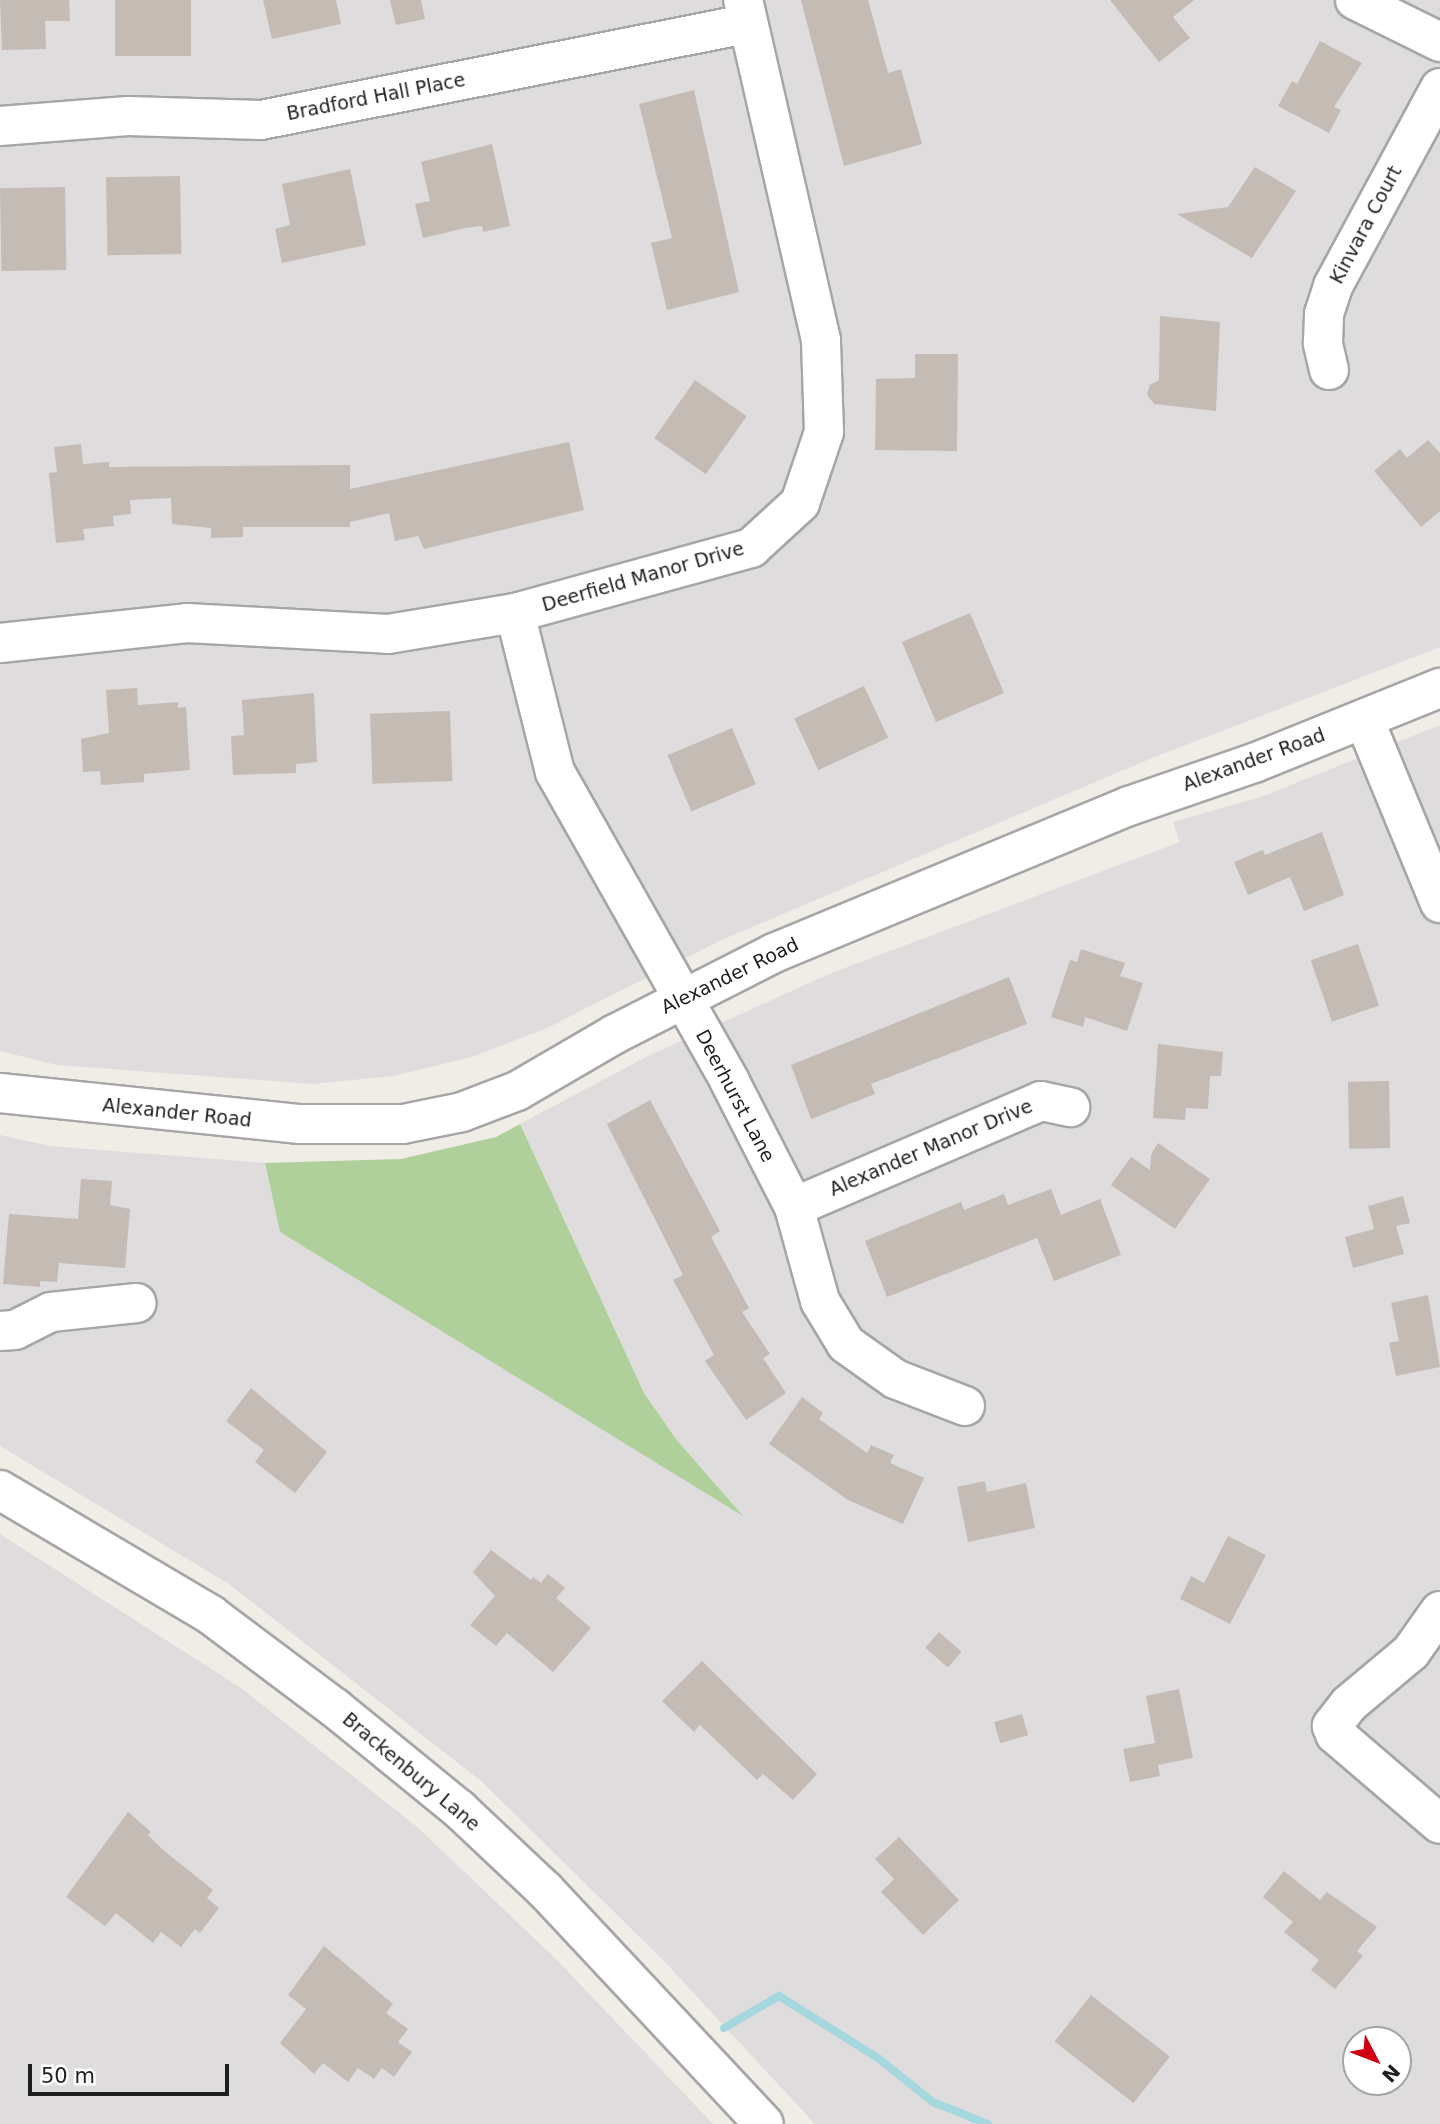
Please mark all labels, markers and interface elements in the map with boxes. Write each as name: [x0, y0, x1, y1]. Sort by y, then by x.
street label: Bradford Hall Place: [285, 68, 467, 126]
street label: Kinvara Court: [1325, 162, 1407, 288]
street label: Deerfield Manor Drive: [539, 537, 747, 617]
street label: Alexander Road: [1180, 724, 1328, 796]
street label: Alexander Road: [658, 933, 802, 1019]
street label: Deerhurst Lane: [690, 1026, 780, 1166]
street label: Alexander Road: [101, 1094, 253, 1132]
street label: Alexander Manor Drive: [826, 1095, 1036, 1201]
street label: Brackenbury Lane: [338, 1708, 484, 1836]
north arrow: [1342, 2026, 1412, 2096]
scale bar: [32, 2050, 233, 2094]
text: N: [1378, 2060, 1405, 2087]
text: 50 m: [41, 2064, 95, 2088]

